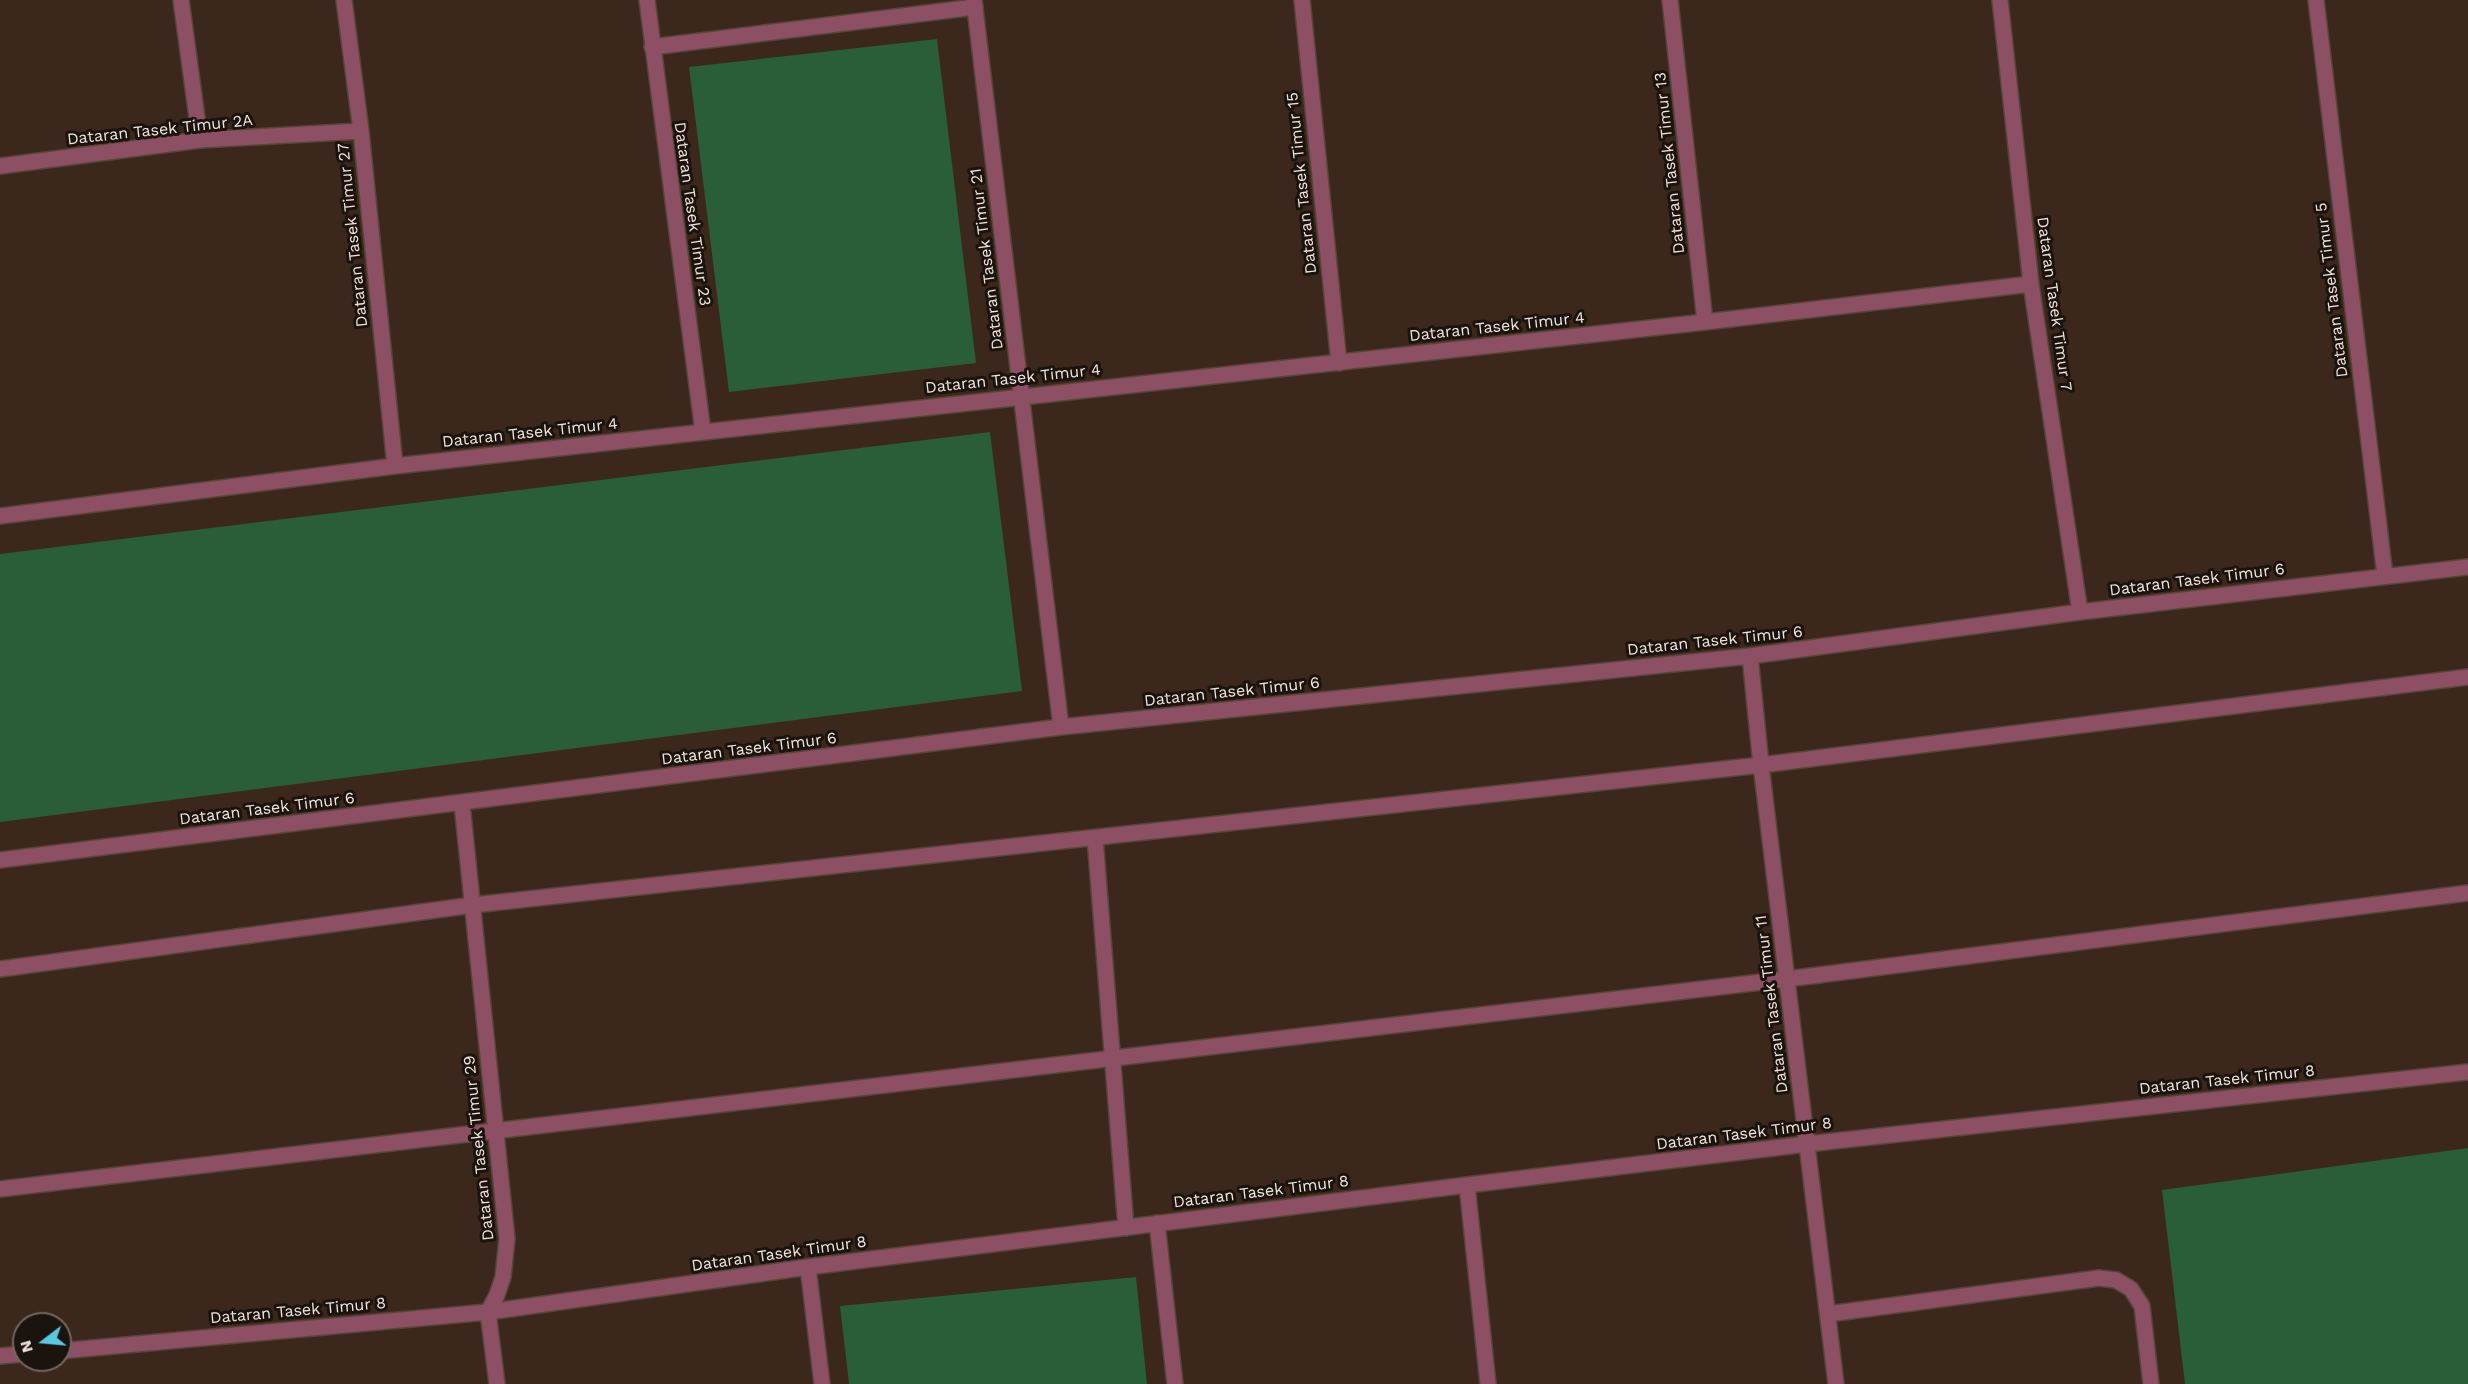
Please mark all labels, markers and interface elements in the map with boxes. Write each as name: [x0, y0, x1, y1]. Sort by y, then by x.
street label: Dataran Tasek Timur 13: [1651, 71, 1689, 255]
street label: Dataran Tasek Timur 15: [1283, 91, 1321, 275]
street label: Dataran Tasek Timur 2A: [66, 111, 254, 149]
street label: Dataran Tasek Timur 23: [670, 121, 714, 307]
street label: Dataran Tasek Timur 27: [334, 142, 372, 328]
street label: Dataran Tasek Timur 21: [966, 167, 1008, 351]
street label: Dataran Tasek Timur 5: [2312, 201, 2352, 379]
street label: Dataran Tasek Timur 7: [2032, 216, 2076, 392]
street label: Dataran Tasek Timur 4: [1408, 308, 1586, 346]
street label: Dataran Tasek Timur 4: [924, 360, 1102, 398]
street label: Dataran Tasek Timur 4: [441, 414, 619, 452]
street label: Dataran Tasek Timur 6: [2108, 560, 2286, 600]
street label: Dataran Tasek Timur 6: [1626, 622, 1804, 660]
street label: Dataran Tasek Timur 6: [1143, 673, 1321, 711]
street label: Dataran Tasek Timur 6: [660, 729, 838, 769]
street label: Dataran Tasek Timur 6: [178, 789, 356, 829]
street label: Dataran Tasek Timur 11: [1752, 914, 1792, 1094]
street label: Dataran Tasek Timur 29: [460, 1054, 498, 1242]
street label: Dataran Tasek Timur 8: [2138, 1061, 2316, 1099]
street label: Dataran Tasek Timur 8: [1655, 1114, 1833, 1154]
street label: Dataran Tasek Timur 8: [1172, 1172, 1350, 1212]
street label: Dataran Tasek Timur 8: [690, 1232, 868, 1276]
street label: Dataran Tasek Timur 8: [209, 1294, 387, 1328]
north arrow: [12, 1312, 72, 1372]
text: N: [15, 1338, 37, 1355]

